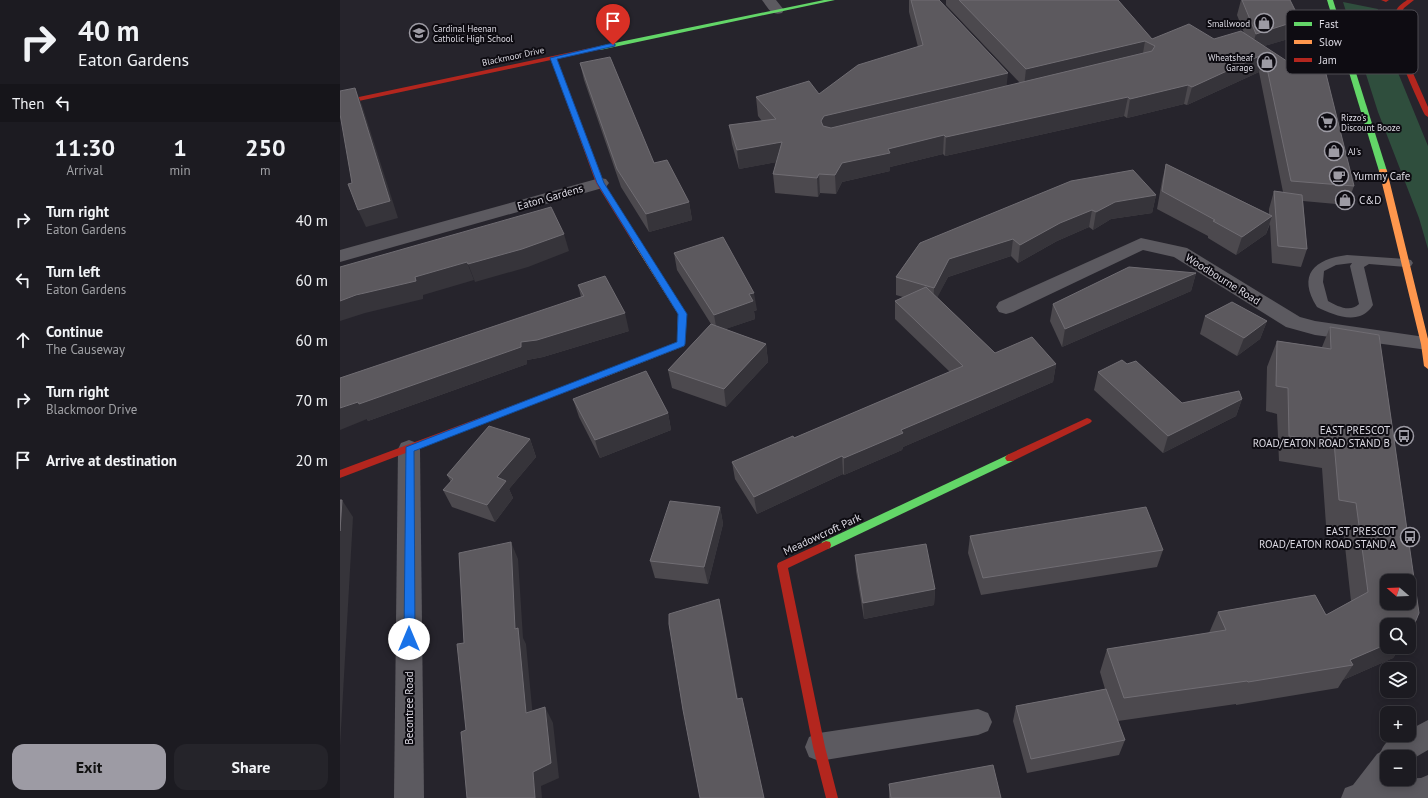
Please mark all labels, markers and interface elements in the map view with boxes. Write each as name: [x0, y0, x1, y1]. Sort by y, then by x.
pin: [596, 4, 630, 45]
icon: arrive: [602, 10, 624, 32]
legend: [1286, 10, 1418, 74]
text: 40 m: [78, 12, 139, 49]
shop icon: Smallwood: [1253, 12, 1275, 34]
icon: right: [12, 16, 64, 68]
text: Fast: [1319, 17, 1339, 31]
place label: Smallwood: [1207, 18, 1250, 29]
school or university icon: Cardinal Heenan Catholic High School: [408, 22, 430, 44]
place label: Cardinal Heenan Catholic High School: [433, 23, 514, 44]
text: Slow: [1319, 35, 1342, 49]
street label: Blackmoor Drive: [481, 44, 546, 68]
text: Eaton Gardens: [78, 48, 189, 71]
shop icon: Wheatsheaf Garage: [1256, 51, 1278, 73]
place label: Wheatsheaf Garage: [1208, 52, 1254, 73]
text: Jam: [1318, 53, 1337, 67]
icon: left: [52, 92, 74, 114]
text: Then: [12, 94, 44, 113]
supermarket icon: Rizzo's Discount Booze: [1316, 111, 1338, 133]
place label: Rizzo's Discount Booze: [1341, 112, 1401, 133]
text: 11:30: [54, 132, 115, 163]
text: 1: [173, 132, 187, 163]
text: 250: [245, 132, 286, 163]
shop icon: AJ's: [1323, 140, 1345, 162]
place label: AJ's: [1348, 146, 1361, 157]
text: Arrival: [67, 162, 103, 179]
text: min: [169, 162, 191, 179]
text: m: [260, 162, 271, 179]
cafe icon: Yummy Cafe: [1328, 165, 1350, 187]
place label: Yummy Cafe: [1353, 169, 1411, 183]
street label: Eaton Gardens: [515, 181, 585, 213]
shop icon: C&D: [1334, 189, 1356, 211]
place label: C&D: [1359, 193, 1381, 207]
text: Turn right: [46, 202, 109, 221]
icon: right: [12, 209, 34, 231]
text: 40 m: [295, 211, 328, 230]
text: Eaton Gardens: [46, 221, 126, 238]
street label: Woodbourne Road: [1183, 250, 1263, 308]
text: Turn left: [46, 262, 100, 281]
icon: left: [12, 269, 34, 291]
text: 60 m: [295, 271, 328, 290]
text: Eaton Gardens: [46, 281, 126, 298]
text: Continue: [46, 322, 103, 341]
icon: ahead: [12, 329, 34, 351]
text: 60 m: [295, 331, 328, 350]
text: The Causeway: [46, 341, 125, 358]
text: Turn right: [46, 382, 109, 401]
icon: right: [12, 389, 34, 411]
text: 70 m: [295, 391, 328, 410]
text: Blackmoor Drive: [46, 401, 137, 418]
place label: EAST PRESCOT ROAD/EATON ROAD STAND B: [1253, 423, 1390, 450]
bus stop icon: EAST PRESCOT ROAD/EATON ROAD STAND B: [1393, 425, 1415, 447]
icon: arrive: [12, 449, 34, 471]
text: Arrive at destination: [46, 451, 177, 470]
text: 20 m: [295, 451, 328, 470]
street label: Meadowcroft Park: [781, 510, 864, 558]
place label: EAST PRESCOT ROAD/EATON ROAD STAND A: [1259, 524, 1397, 551]
bus stop icon: EAST PRESCOT ROAD/EATON ROAD STAND A: [1399, 526, 1421, 548]
north arrow: [1380, 574, 1416, 610]
map controls: [1380, 574, 1416, 786]
position arrow: [388, 618, 430, 660]
button: search: [1380, 618, 1416, 654]
button: layers: [1380, 662, 1416, 698]
street label: Becontree Road: [402, 671, 416, 745]
button: +: [1380, 706, 1416, 742]
button: Exit: [12, 744, 166, 790]
button: Share: [174, 744, 328, 790]
button: −: [1380, 750, 1416, 786]

